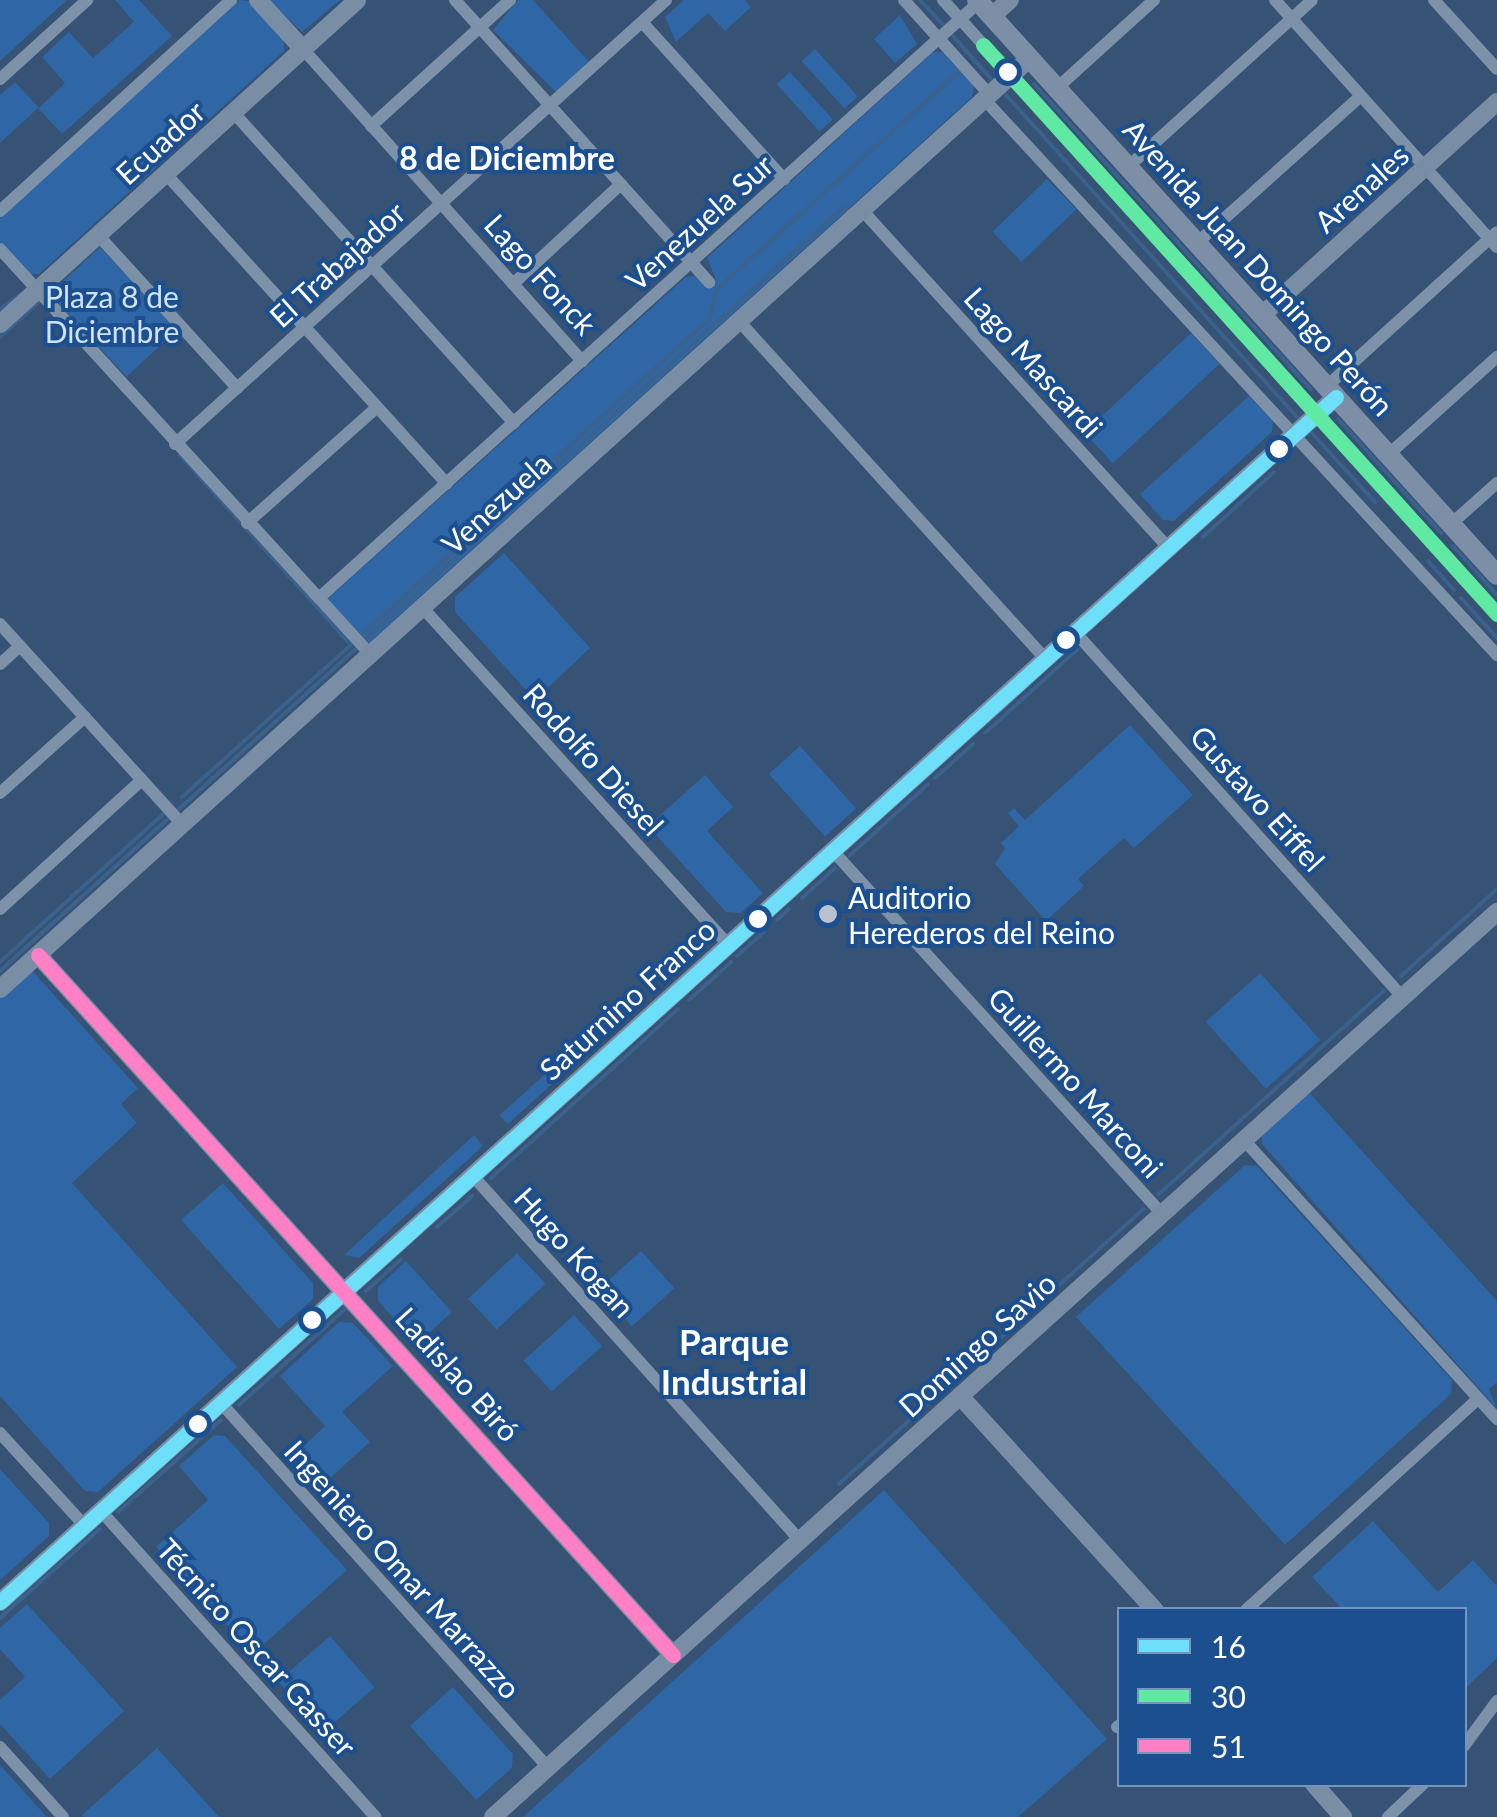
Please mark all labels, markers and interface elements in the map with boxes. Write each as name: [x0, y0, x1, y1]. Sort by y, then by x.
unlabelled marker: [998, 62, 1018, 82]
street label: Ecuador: [108, 93, 212, 191]
street label: Avenida Juan Domingo Perón: [1116, 111, 1402, 423]
street label: Arenales: [1307, 136, 1415, 240]
district label: 8 de Diciembre: [399, 139, 615, 177]
street label: Venezuela Sur: [618, 146, 780, 298]
street label: El Trabajador: [262, 194, 412, 334]
street label: Lago Fonck: [478, 206, 604, 342]
park label: Plaza 8 de Diciembre: [45, 278, 179, 348]
street label: Lago Mascardi: [957, 280, 1111, 444]
unlabelled marker: [1269, 439, 1289, 459]
street label: Venezuela: [434, 445, 558, 561]
unlabelled marker: [1056, 630, 1076, 650]
street label: Rodolfo Diesel: [516, 676, 672, 842]
street label: Gustavo Eiffel: [1183, 718, 1333, 878]
place label: Auditorio Herederos del Reino: [848, 879, 1115, 950]
marker: Auditorio Herederos del Reino: [817, 903, 839, 925]
unlabelled marker: [748, 909, 768, 929]
street label: Saturnino Franco: [532, 911, 722, 1087]
street label: Guillermo Marconi: [981, 979, 1171, 1185]
street label: Hugo Kogan: [507, 1180, 643, 1324]
street label: Domingo Savio: [891, 1264, 1063, 1424]
street label: Ladislao Biró: [389, 1300, 527, 1448]
unlabelled marker: [302, 1310, 322, 1330]
district label: Parque Industrial: [661, 1320, 807, 1402]
unlabelled marker: [188, 1414, 208, 1434]
street label: Ingeniero Omar Marrazzo: [277, 1432, 529, 1706]
street label: Técnico Oscar Gasser: [150, 1531, 364, 1763]
legend: [1117, 1607, 1467, 1787]
text: 16: [1211, 1628, 1246, 1664]
text: 30: [1211, 1678, 1246, 1714]
text: 51: [1211, 1728, 1246, 1764]

